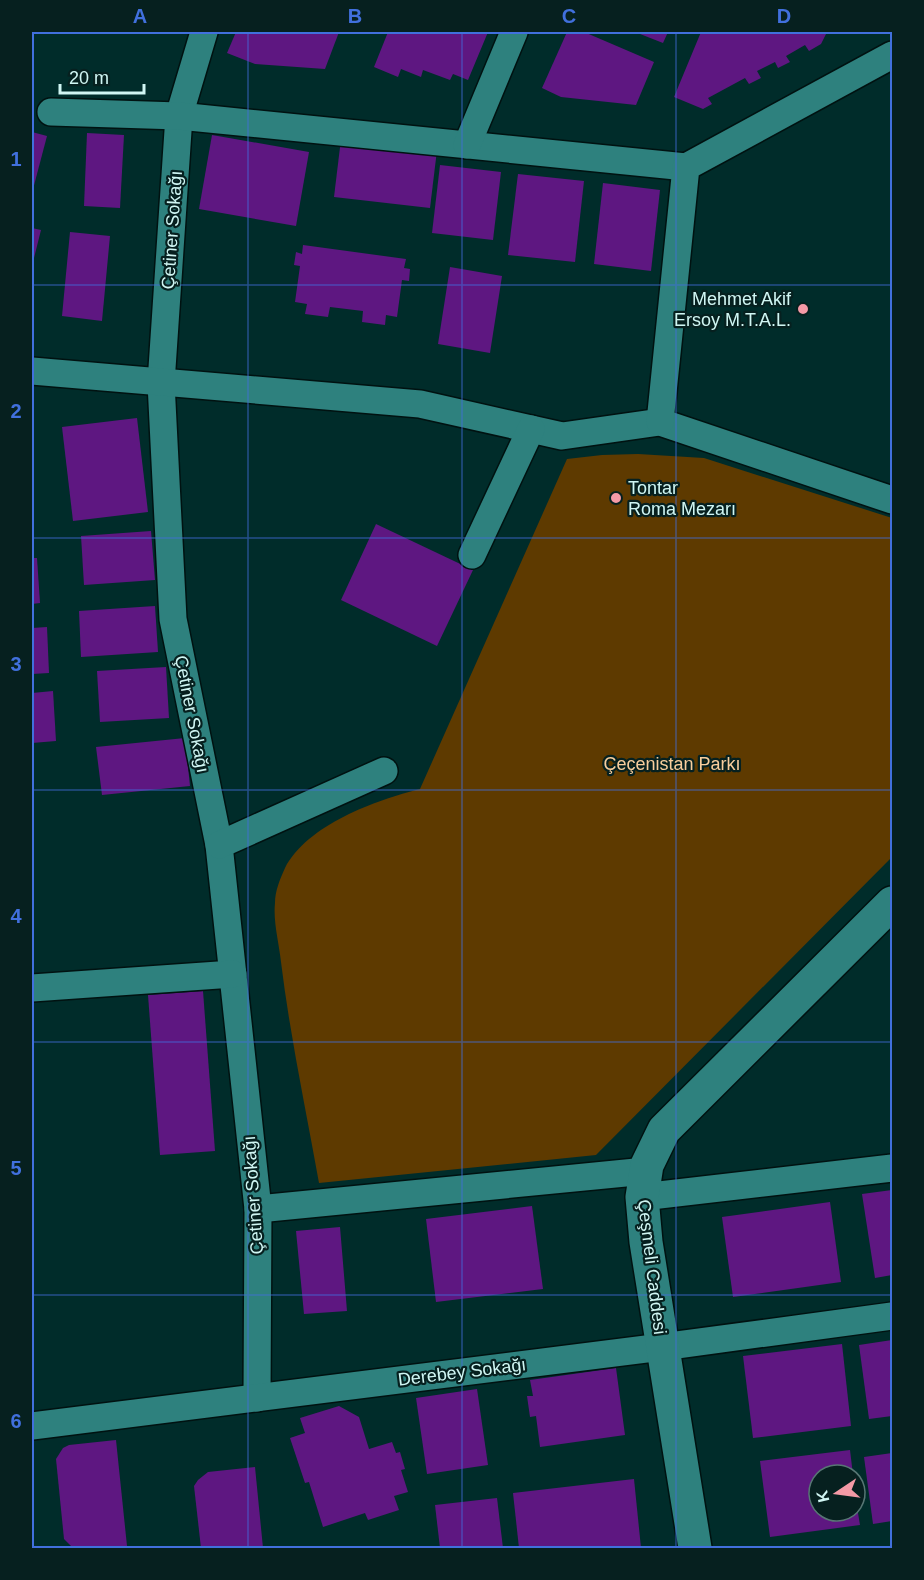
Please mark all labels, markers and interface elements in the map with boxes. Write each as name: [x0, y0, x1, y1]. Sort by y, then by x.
text: A: [133, 5, 147, 27]
text: B: [348, 5, 362, 27]
text: C: [562, 5, 576, 27]
text: D: [777, 5, 791, 27]
scale bar: [60, 57, 144, 95]
text: 20 m: [69, 68, 109, 88]
text: 1: [10, 148, 22, 170]
street label: Çetiner Sokağı: [158, 170, 186, 290]
place label: Mehmet Akif Ersoy M.T.A.L.: [674, 289, 792, 330]
marker: Mehmet Akif Ersoy M.T.A.L.: [796, 302, 810, 316]
text: 2: [10, 400, 22, 422]
place label: Tontar Roma Mezarı: [628, 478, 736, 519]
marker: Tontar Roma Mezarı: [609, 491, 623, 505]
text: 3: [10, 653, 22, 675]
street label: Çetiner Sokağı: [171, 654, 213, 774]
park label: Çeçenistan Parkı: [603, 754, 741, 774]
text: 4: [10, 905, 22, 927]
street label: Çetiner Sokağı: [239, 1135, 267, 1255]
text: 5: [10, 1157, 22, 1179]
street label: Çeşmeli Caddesi: [634, 1198, 670, 1336]
street label: Derebey Sokağı: [397, 1354, 527, 1390]
text: 6: [10, 1410, 22, 1432]
north arrow: [807, 1463, 867, 1523]
text: K: [813, 1488, 832, 1504]

